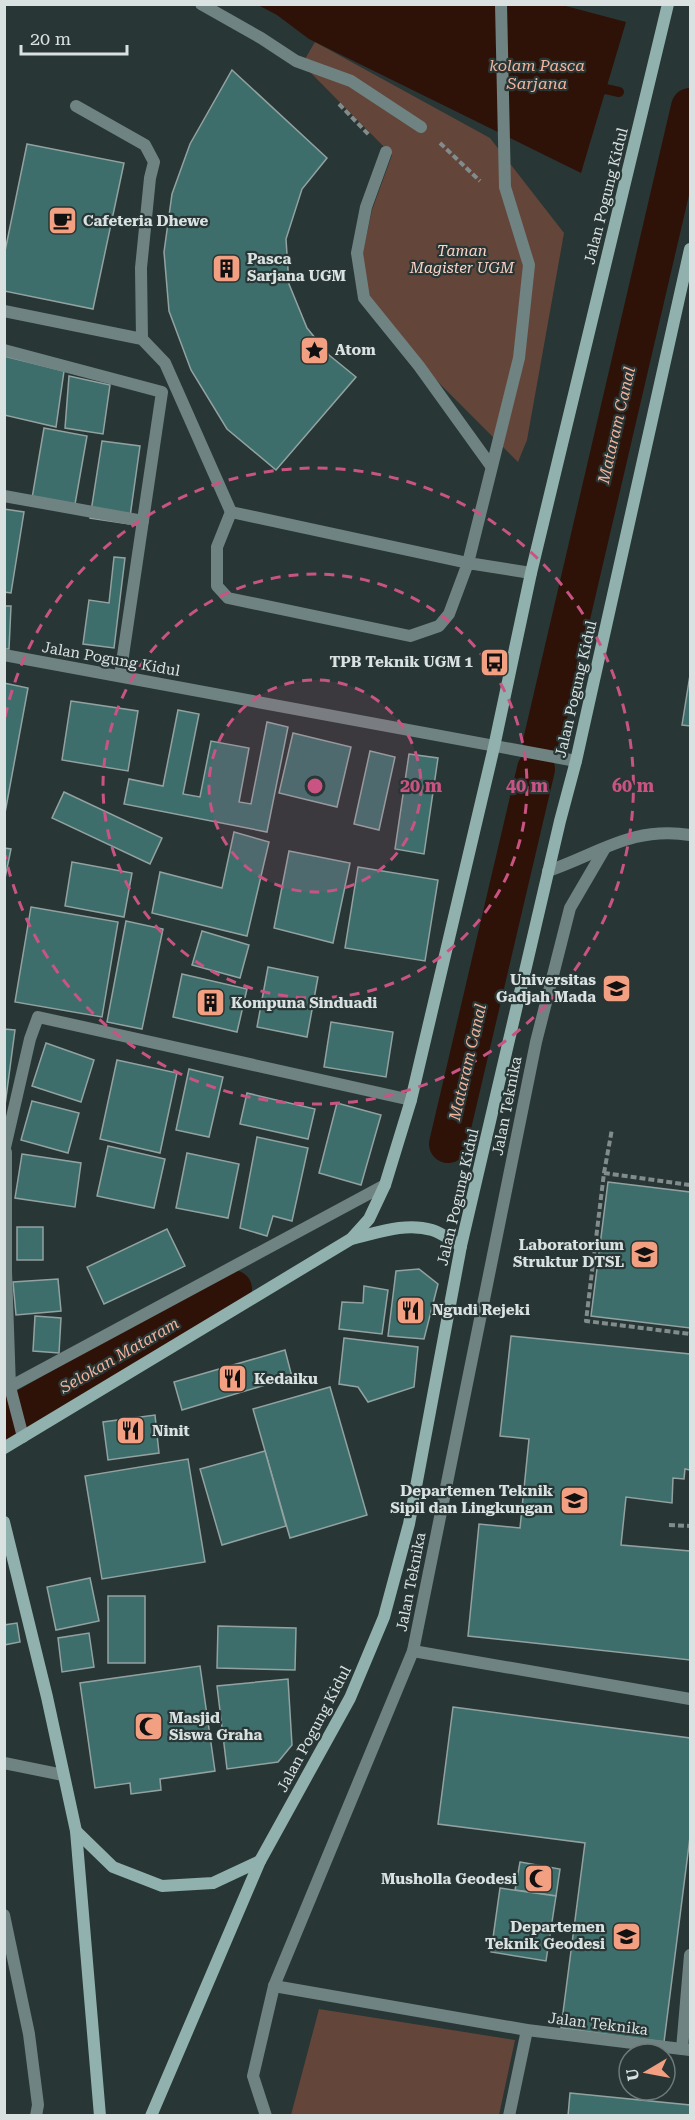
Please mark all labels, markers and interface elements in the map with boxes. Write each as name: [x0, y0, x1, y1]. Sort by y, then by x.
scale bar: [21, 18, 128, 56]
text: 20 m: [30, 28, 71, 49]
water label: kolam Pasca Sarjana: [489, 56, 585, 93]
street label: Jalan Pogung Kidul: [580, 126, 632, 266]
cafe icon: Cafeteria Dhewe: [46, 205, 78, 237]
place label: Cafeteria Dhewe: [83, 212, 209, 230]
park label: Taman Magister UGM: [409, 242, 515, 277]
place label: Pasca Sarjana UGM: [247, 250, 346, 285]
building icon: Pasca Sarjana UGM: [210, 252, 242, 284]
place icon: Atom: [298, 334, 330, 366]
place label: Atom: [335, 341, 376, 359]
water label: Mataram Canal: [594, 365, 639, 486]
street label: Jalan Pogung Kidul: [551, 618, 601, 759]
street label: Jalan Pogung Kidul: [40, 638, 182, 680]
bus stop icon: TPB Teknik UGM 1: [478, 646, 510, 678]
place label: TPB Teknik UGM 1: [330, 653, 474, 671]
text: 20 m: [400, 775, 443, 796]
text: 40 m: [506, 775, 549, 796]
text: 60 m: [612, 775, 655, 796]
centre of rings: [305, 776, 325, 796]
place label: Universitas Gadjah Mada: [496, 971, 596, 1006]
school or university icon: Universitas Gadjah Mada: [601, 973, 633, 1005]
building icon: Kompuna Sinduadi: [194, 987, 226, 1019]
place label: Kompuna Sinduadi: [231, 994, 377, 1012]
water label: Mataram Canal: [445, 1002, 490, 1123]
street label: Jalan Teknika: [489, 1055, 525, 1157]
street label: Jalan Pogung Kidul: [433, 1126, 483, 1267]
place label: Laboratorium Struktur DTSL: [513, 1236, 625, 1271]
school or university icon: Laboratorium Struktur DTSL: [629, 1238, 661, 1270]
restaurant icon: Ngudi Rejeki: [395, 1294, 427, 1326]
place label: Ngudi Rejeki: [432, 1301, 530, 1319]
water label: Selokan Mataram: [55, 1314, 182, 1398]
restaurant icon: Kedaiku: [217, 1363, 249, 1395]
place label: Kedaiku: [254, 1370, 318, 1388]
restaurant icon: Ninit: [115, 1415, 147, 1447]
place label: Ninit: [152, 1422, 190, 1440]
place label: Departemen Teknik Sipil dan Lingkungan: [390, 1482, 554, 1517]
school or university icon: Departemen Teknik Sipil dan Lingkungan: [558, 1484, 590, 1516]
street label: Jalan Teknika: [393, 1531, 429, 1633]
street label: Jalan Pogung Kidul: [273, 1663, 355, 1795]
place label: Masjid Siswa Graha: [169, 1709, 262, 1744]
mosque icon: Masjid Siswa Graha: [132, 1711, 164, 1743]
mosque icon: Musholla Geodesi: [522, 1863, 554, 1895]
place label: Musholla Geodesi: [381, 1870, 517, 1888]
place label: Departemen Teknik Geodesi: [485, 1918, 605, 1953]
school or university icon: Departemen Teknik Geodesi: [610, 1920, 642, 1952]
street label: Jalan Teknika: [547, 2009, 649, 2039]
north arrow: [617, 2042, 677, 2102]
text: U: [622, 2067, 643, 2082]

